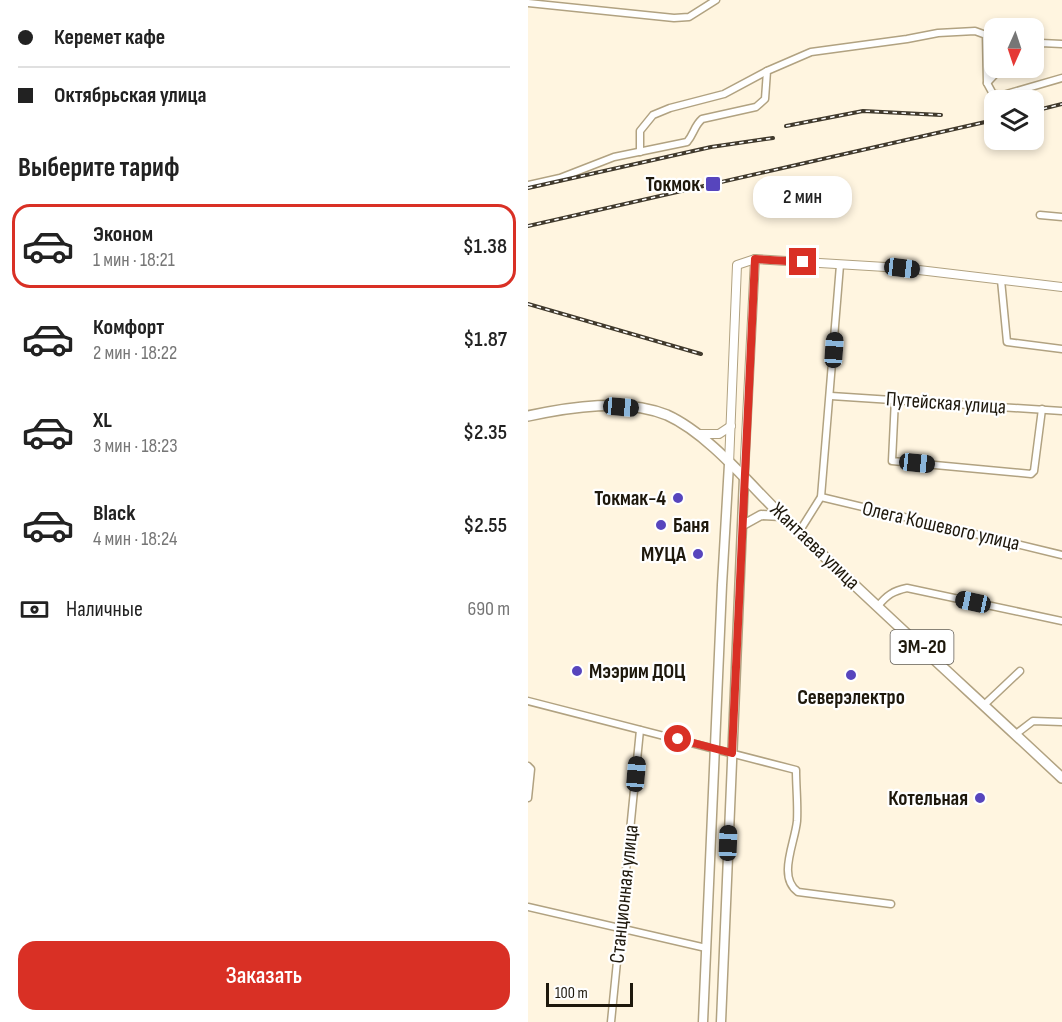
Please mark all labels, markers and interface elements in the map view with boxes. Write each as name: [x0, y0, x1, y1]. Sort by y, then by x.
north arrow: [984, 18, 1044, 78]
map controls: [984, 18, 1044, 150]
text: Керемет кафе: [54, 24, 165, 51]
text: Октябрьская улица: [54, 82, 206, 109]
button: layers: [984, 90, 1044, 150]
text: Выберите тариф: [18, 152, 180, 184]
place label: Токмок: [645, 172, 700, 197]
marker: Токмок: [704, 175, 722, 193]
callout: 2 мин: [754, 175, 852, 217]
text: 2 мин: [783, 185, 822, 209]
icon: car: [21, 219, 75, 273]
text: Эконом: [93, 221, 153, 248]
text: $1.38: [463, 233, 507, 260]
text: 1 мин · 18:21: [93, 248, 175, 272]
route end: [789, 248, 816, 275]
car: [883, 257, 921, 279]
icon: car: [21, 312, 75, 366]
text: Комфорт: [93, 314, 164, 341]
text: $1.87: [463, 326, 507, 353]
car: [824, 331, 844, 369]
text: 2 мин · 18:22: [93, 341, 177, 365]
street label: Путейская улица: [885, 386, 1007, 420]
car: [602, 396, 640, 418]
icon: car: [21, 405, 75, 459]
text: XL: [93, 407, 112, 434]
text: $2.35: [463, 419, 507, 446]
text: 3 мин · 18:23: [93, 434, 178, 458]
car: [898, 452, 936, 474]
place label: Токмак-4: [594, 486, 666, 511]
marker: Токмак-4: [671, 491, 685, 505]
street label: Олега Кошевого улица: [860, 496, 1022, 556]
street label: Жантаева улица: [765, 497, 865, 595]
icon: car: [21, 498, 75, 552]
text: Black: [93, 500, 135, 527]
text: $2.55: [463, 512, 507, 539]
place label: Баня: [673, 513, 709, 538]
marker: Баня: [654, 518, 668, 532]
text: 4 мин · 18:24: [93, 527, 177, 551]
place label: МУЦА: [641, 542, 687, 567]
marker: МУЦА: [691, 547, 705, 561]
car: [954, 589, 992, 615]
icon: cash: [18, 593, 51, 626]
text: Наличные: [66, 596, 143, 623]
text: 690 m: [468, 597, 510, 621]
road number: ЭМ-20: [890, 630, 954, 664]
place label: Мээрим ДОЦ: [589, 659, 686, 684]
marker: Мээрим ДОЦ: [570, 664, 584, 678]
marker: Северэлектро: [844, 668, 858, 682]
place label: Северэлектро: [797, 685, 905, 710]
route start: [664, 725, 691, 752]
car: [625, 755, 647, 793]
place label: Котельная: [888, 786, 968, 811]
marker: Котельная: [973, 791, 987, 805]
street label: Станционная улица: [604, 823, 644, 965]
car: [718, 825, 738, 861]
button: Заказать: [18, 941, 510, 1010]
scale bar: [546, 980, 633, 1008]
text: 100 m: [555, 984, 588, 1003]

